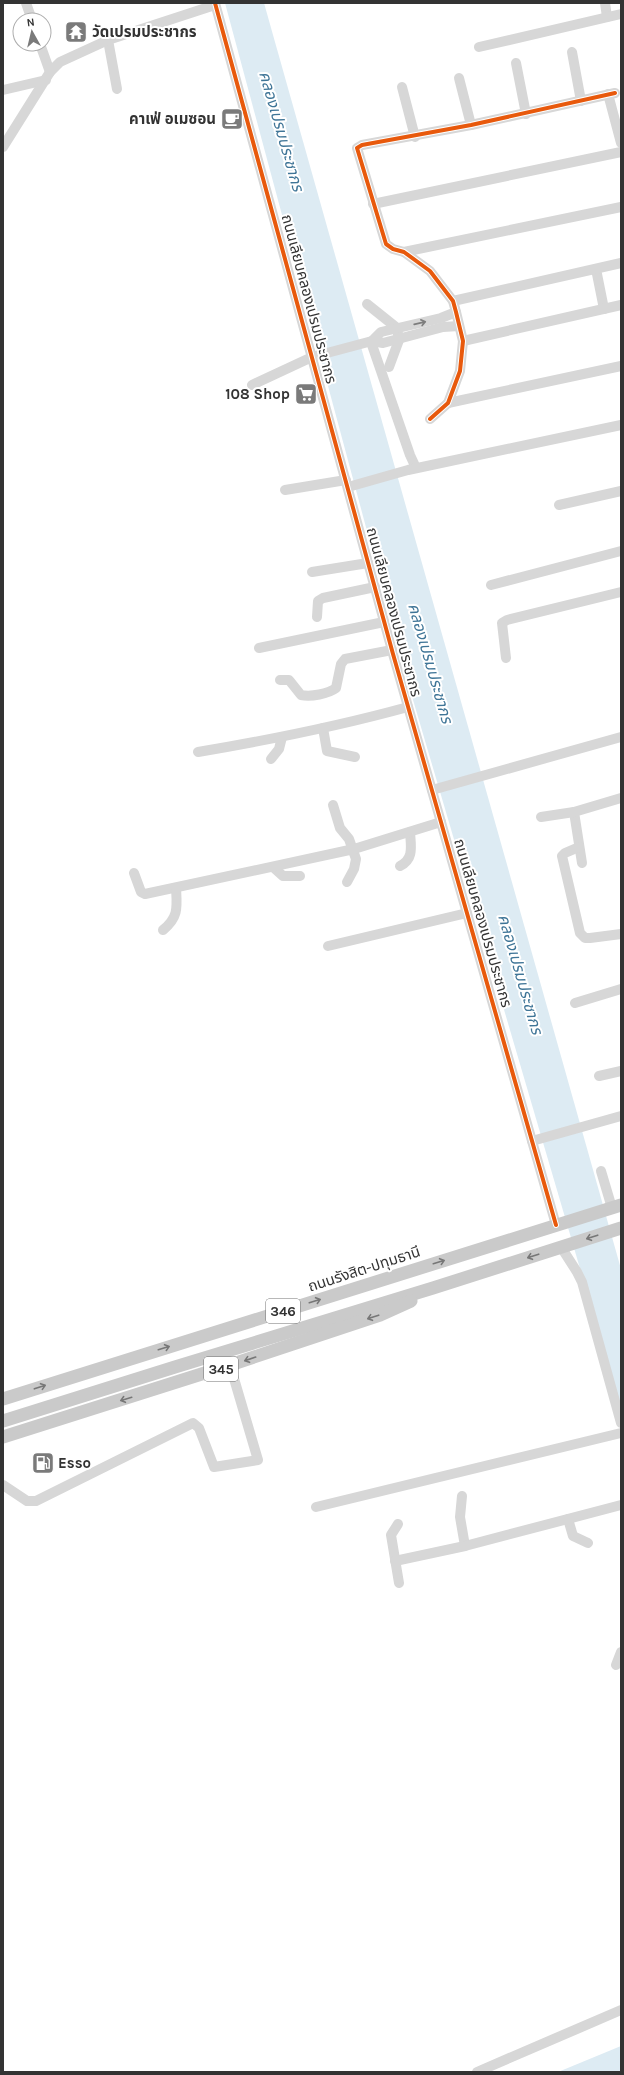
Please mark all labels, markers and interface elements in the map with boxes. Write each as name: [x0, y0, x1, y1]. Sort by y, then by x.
north arrow: [12, 12, 52, 52]
text: N: [26, 16, 35, 30]
temple icon: วัดเปรมประชากร: [63, 19, 89, 45]
place label: วัดเปรมประชากร: [92, 23, 197, 41]
water label: คลองเปรมประชากร: [255, 69, 308, 195]
cafe icon: คาเฟ่ อเมซอน: [219, 106, 245, 132]
place label: คาเฟ่ อเมซอน: [129, 110, 216, 128]
street label: ถนนเลียบคลองเปรมประชากร: [278, 212, 340, 386]
one-way arrow: [413, 318, 426, 326]
supermarket icon: 108 Shop: [293, 381, 319, 407]
place label: 108 Shop: [225, 385, 290, 403]
street label: ถนนเลียบคลองเปรมประชากร: [363, 525, 425, 699]
water label: คลองเปรมประชากร: [404, 601, 457, 727]
street label: ถนนเลียบคลองเปรมประชากร: [450, 837, 516, 1009]
water label: คลองเปรมประชากร: [494, 912, 547, 1038]
one-way arrow: [586, 1234, 599, 1241]
street label: ถนนรังสิต-ปทุมธานี: [306, 1242, 422, 1296]
one-way arrow: [527, 1253, 539, 1261]
one-way arrow: [432, 1258, 445, 1265]
one-way arrow: [308, 1297, 321, 1304]
road number: 346: [266, 1299, 300, 1323]
one-way arrow: [368, 1314, 380, 1322]
one-way arrow: [158, 1344, 170, 1352]
one-way arrow: [244, 1355, 256, 1363]
road number: 345: [204, 1357, 238, 1381]
one-way arrow: [34, 1383, 46, 1391]
one-way arrow: [120, 1396, 133, 1403]
fuel station icon: Esso: [30, 1450, 56, 1476]
place label: Esso: [58, 1454, 91, 1472]

